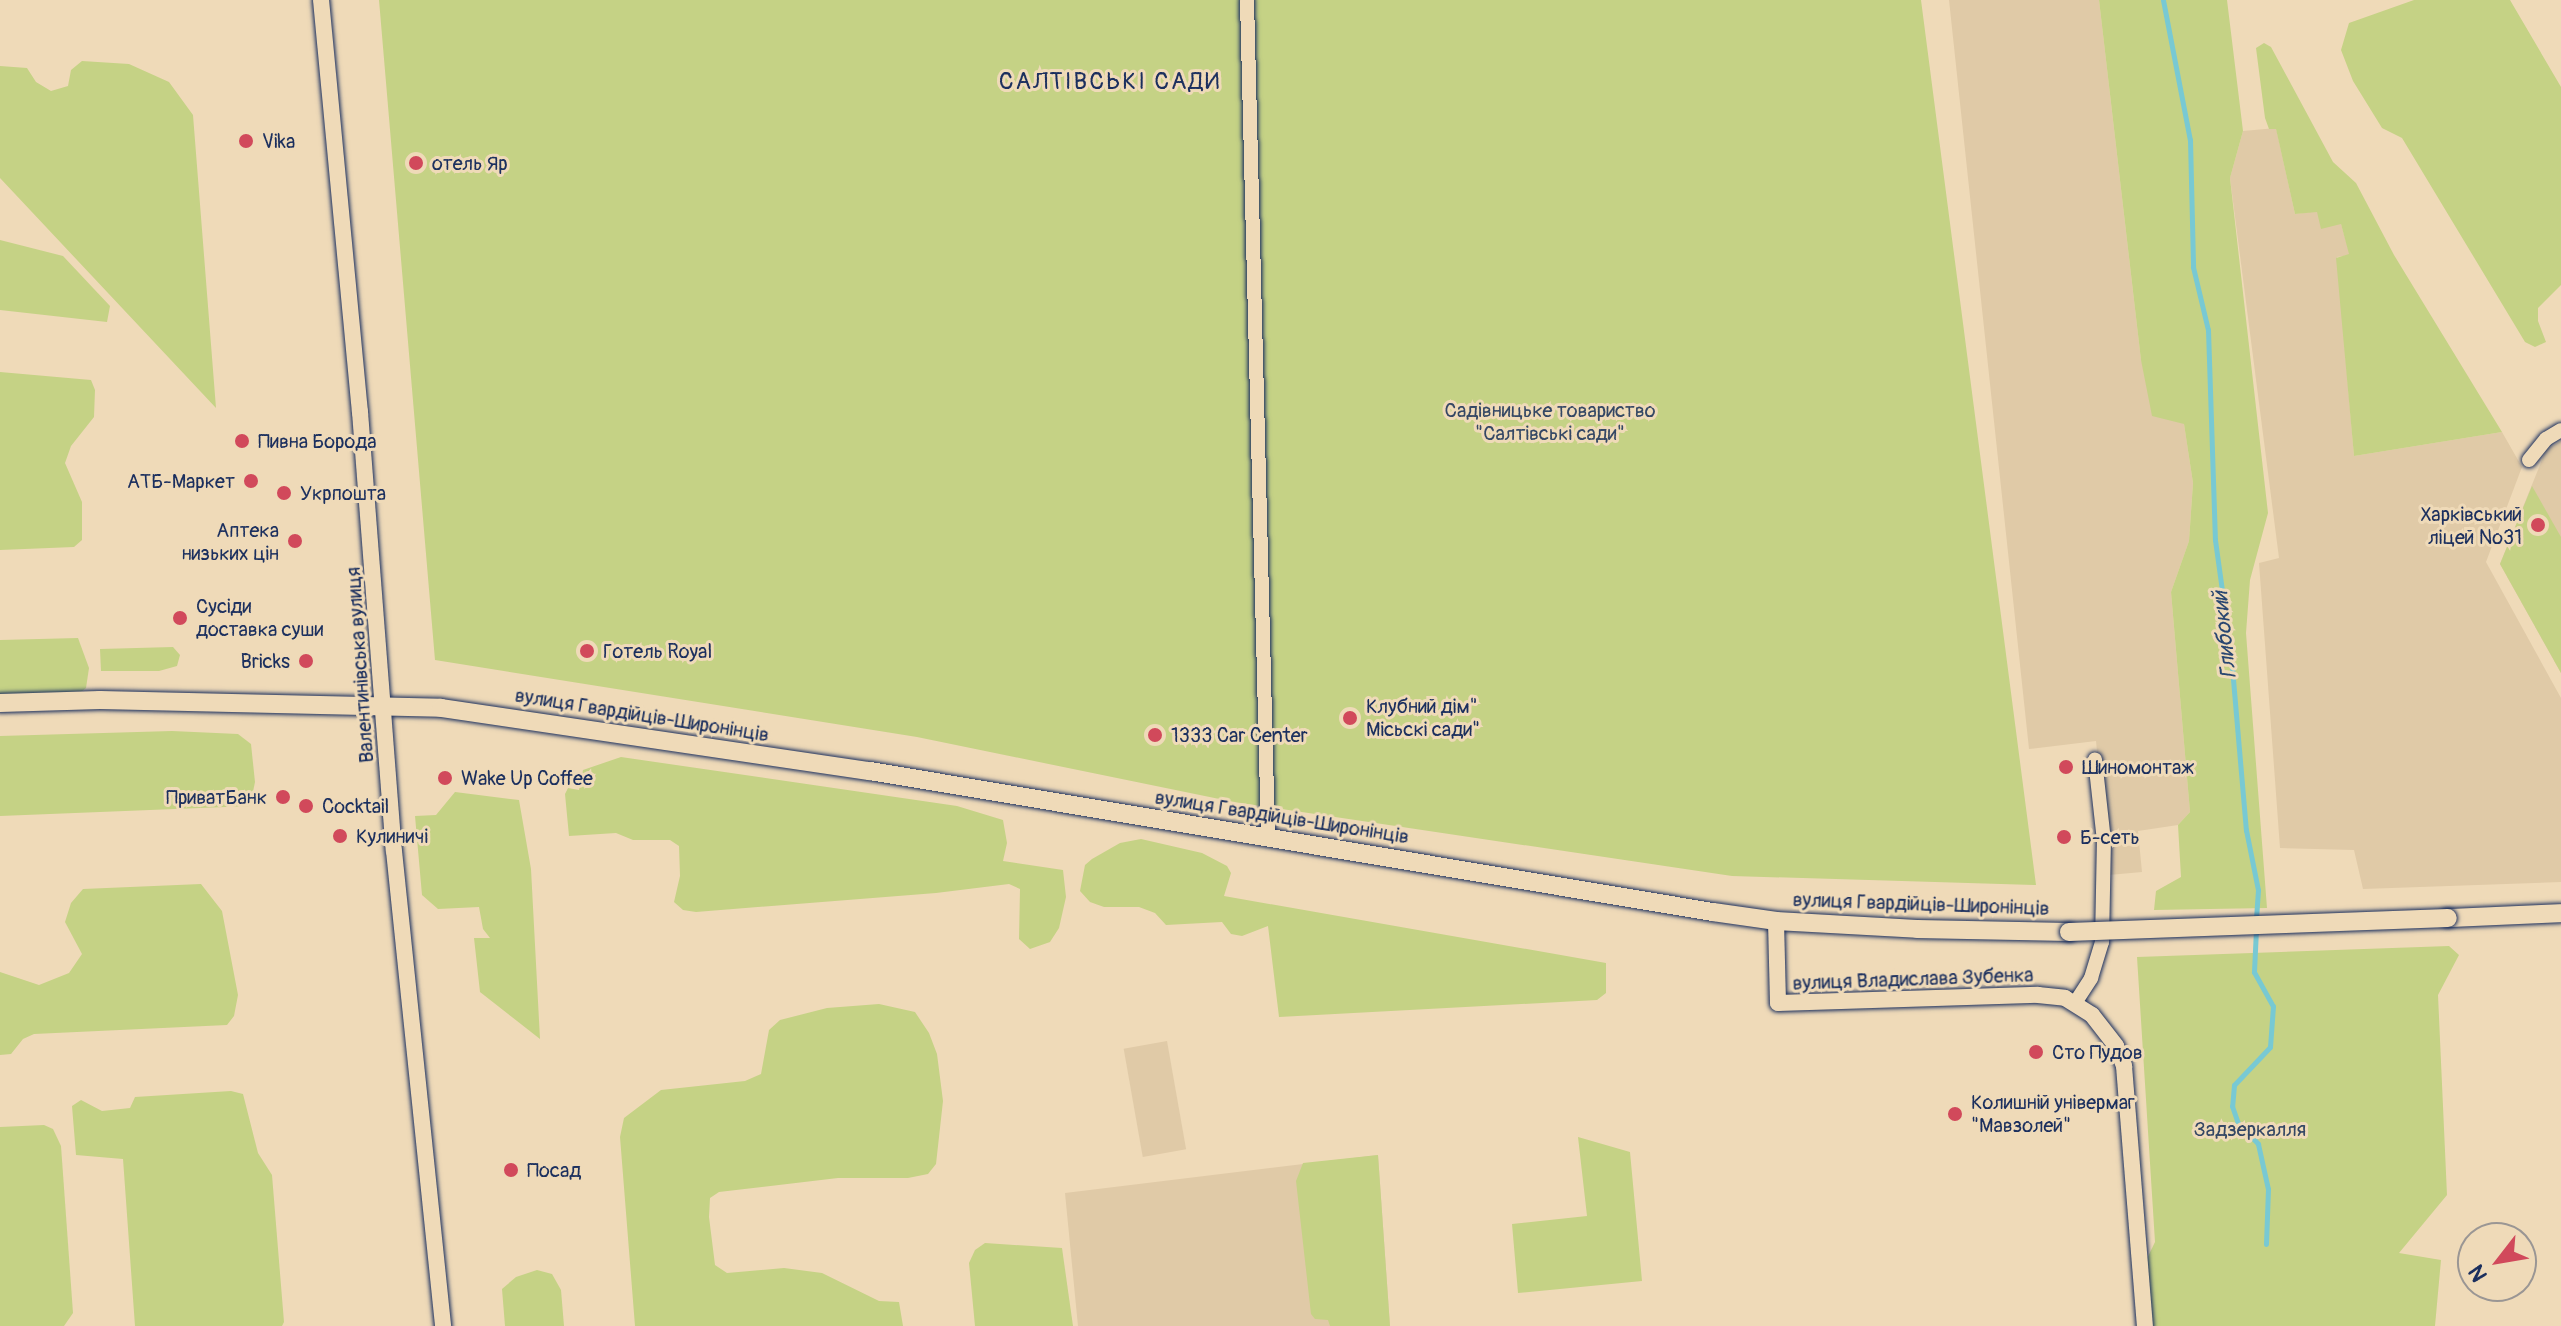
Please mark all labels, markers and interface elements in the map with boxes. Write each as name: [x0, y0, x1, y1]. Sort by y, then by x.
district label: САЛТІВСЬКІ САДИ: [999, 68, 1221, 96]
place label: Vika: [262, 129, 295, 153]
marker: Vika: [237, 132, 255, 150]
place label: отель Яр: [432, 151, 508, 175]
marker: отель Яр: [407, 154, 425, 172]
park label: Садівницьке товариство "Салтівські сади": [1445, 399, 1655, 446]
place label: Пивна Борода: [258, 429, 377, 453]
marker: Пивна Борода: [233, 432, 251, 450]
place label: АТБ-Маркет: [127, 469, 235, 493]
marker: АТБ-Маркет: [242, 472, 260, 490]
place label: Укрпошта: [300, 481, 386, 505]
marker: Укрпошта: [275, 484, 293, 502]
place label: Харківський ліцей №31: [2421, 502, 2522, 549]
marker: Харківський ліцей №31: [2529, 516, 2547, 534]
place label: Аптека низьких цін: [182, 518, 279, 565]
marker: Аптека низьких цін: [286, 532, 304, 550]
street label: Валентинівська вулиця: [341, 566, 379, 764]
water label: Глибокий: [2207, 590, 2243, 680]
place label: Сусіди доставка суши: [196, 594, 323, 641]
marker: Сусіди доставка суши: [171, 609, 189, 627]
place label: Готель Royal: [603, 639, 712, 663]
marker: Готель Royal: [578, 642, 596, 660]
place label: Bricks: [241, 649, 290, 673]
marker: Bricks: [297, 652, 315, 670]
street label: вулиця Гвардійців-Широнінців: [513, 683, 771, 747]
place label: Клубний дім" Місьскі сади": [1366, 694, 1480, 741]
marker: Клубний дім" Місьскі сади": [1341, 709, 1359, 727]
place label: 1333 Car Center: [1171, 723, 1308, 747]
marker: 1333 Car Center: [1146, 726, 1164, 744]
place label: Шиномонтаж: [2082, 755, 2194, 779]
marker: Шиномонтаж: [2057, 758, 2075, 776]
place label: Wake Up Coffee: [461, 766, 593, 790]
marker: Wake Up Coffee: [436, 769, 454, 787]
place label: ПриватБанк: [166, 785, 267, 809]
street label: вулиця Гвардійців-Широнінців: [1153, 785, 1411, 849]
marker: ПриватБанк: [274, 788, 292, 806]
place label: Cocktail: [322, 794, 389, 818]
marker: Cocktail: [297, 797, 315, 815]
place label: Кулиничі: [356, 824, 428, 848]
place label: Б-сеть: [2080, 825, 2140, 849]
marker: Кулиничі: [331, 827, 349, 845]
marker: Б-сеть: [2055, 828, 2073, 846]
street label: вулиця Гвардійців-Широнінців: [1792, 888, 2050, 920]
street label: вулиця Владислава Зубенка: [1792, 963, 2034, 995]
place label: Сто Пудов: [2052, 1040, 2143, 1064]
marker: Сто Пудов: [2027, 1043, 2045, 1061]
place label: Колишній універмаг "Мавзолей": [1971, 1090, 2135, 1137]
marker: Колишній універмаг "Мавзолей": [1946, 1105, 1964, 1123]
park label: Задзеркалля: [2194, 1117, 2306, 1141]
place label: Посад: [527, 1158, 581, 1182]
marker: Посад: [502, 1161, 520, 1179]
north arrow: [2457, 1222, 2537, 1302]
text: N: [2462, 1260, 2494, 1287]

